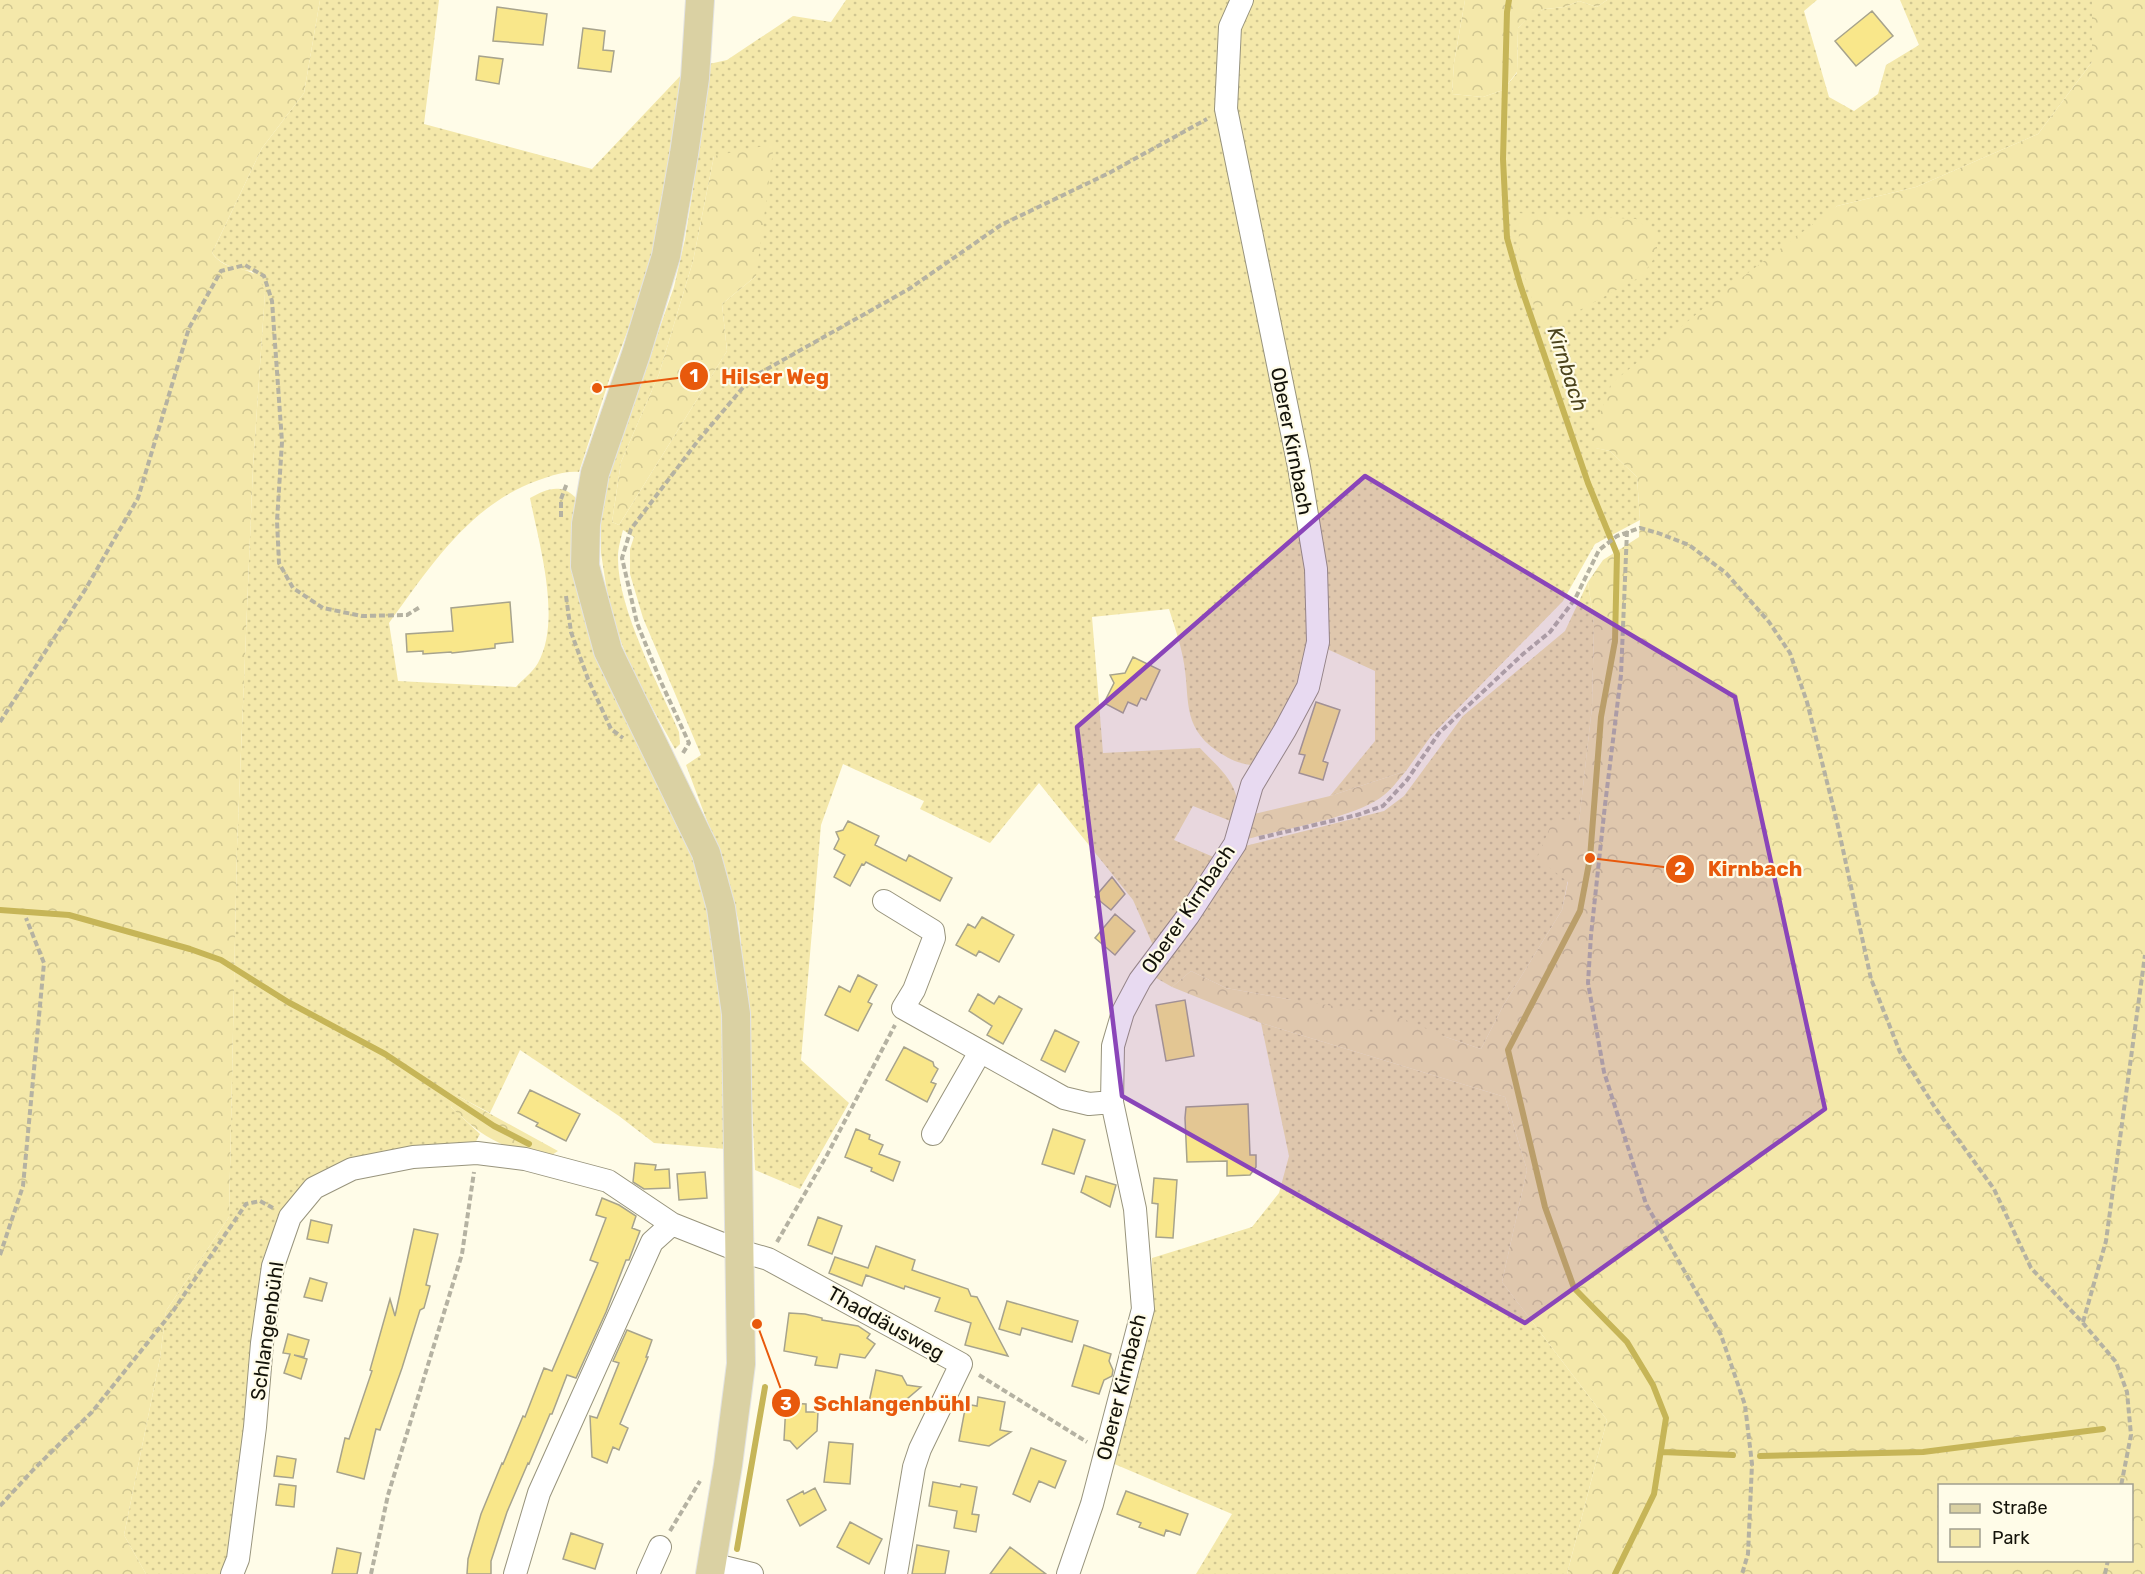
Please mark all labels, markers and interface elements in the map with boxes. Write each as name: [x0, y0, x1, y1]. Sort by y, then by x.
water label: Kirnbach: [1543, 324, 1593, 414]
callout: Hilser Weg: [679, 357, 842, 396]
text: Hilser Weg: [721, 364, 829, 389]
text: 1: [690, 365, 698, 387]
street label: Oberer Kirnbach: [1266, 365, 1318, 517]
street label: Oberer Kirnbach: [1136, 840, 1240, 978]
callout: Kirnbach: [1665, 849, 1814, 888]
text: Kirnbach: [1708, 856, 1802, 881]
text: 2: [1674, 858, 1686, 880]
street label: Schlangenbühl: [245, 1260, 289, 1402]
street label: Thaddäusweg: [823, 1281, 949, 1365]
street label: Oberer Kirnbach: [1091, 1311, 1151, 1463]
callout: Schlangenbühl: [771, 1384, 983, 1423]
text: Schlangenbühl: [813, 1391, 971, 1416]
text: 3: [780, 1393, 792, 1415]
legend: [1938, 1484, 2133, 1562]
text: Straße: [1992, 1497, 2048, 1519]
text: Park: [1992, 1527, 2030, 1549]

